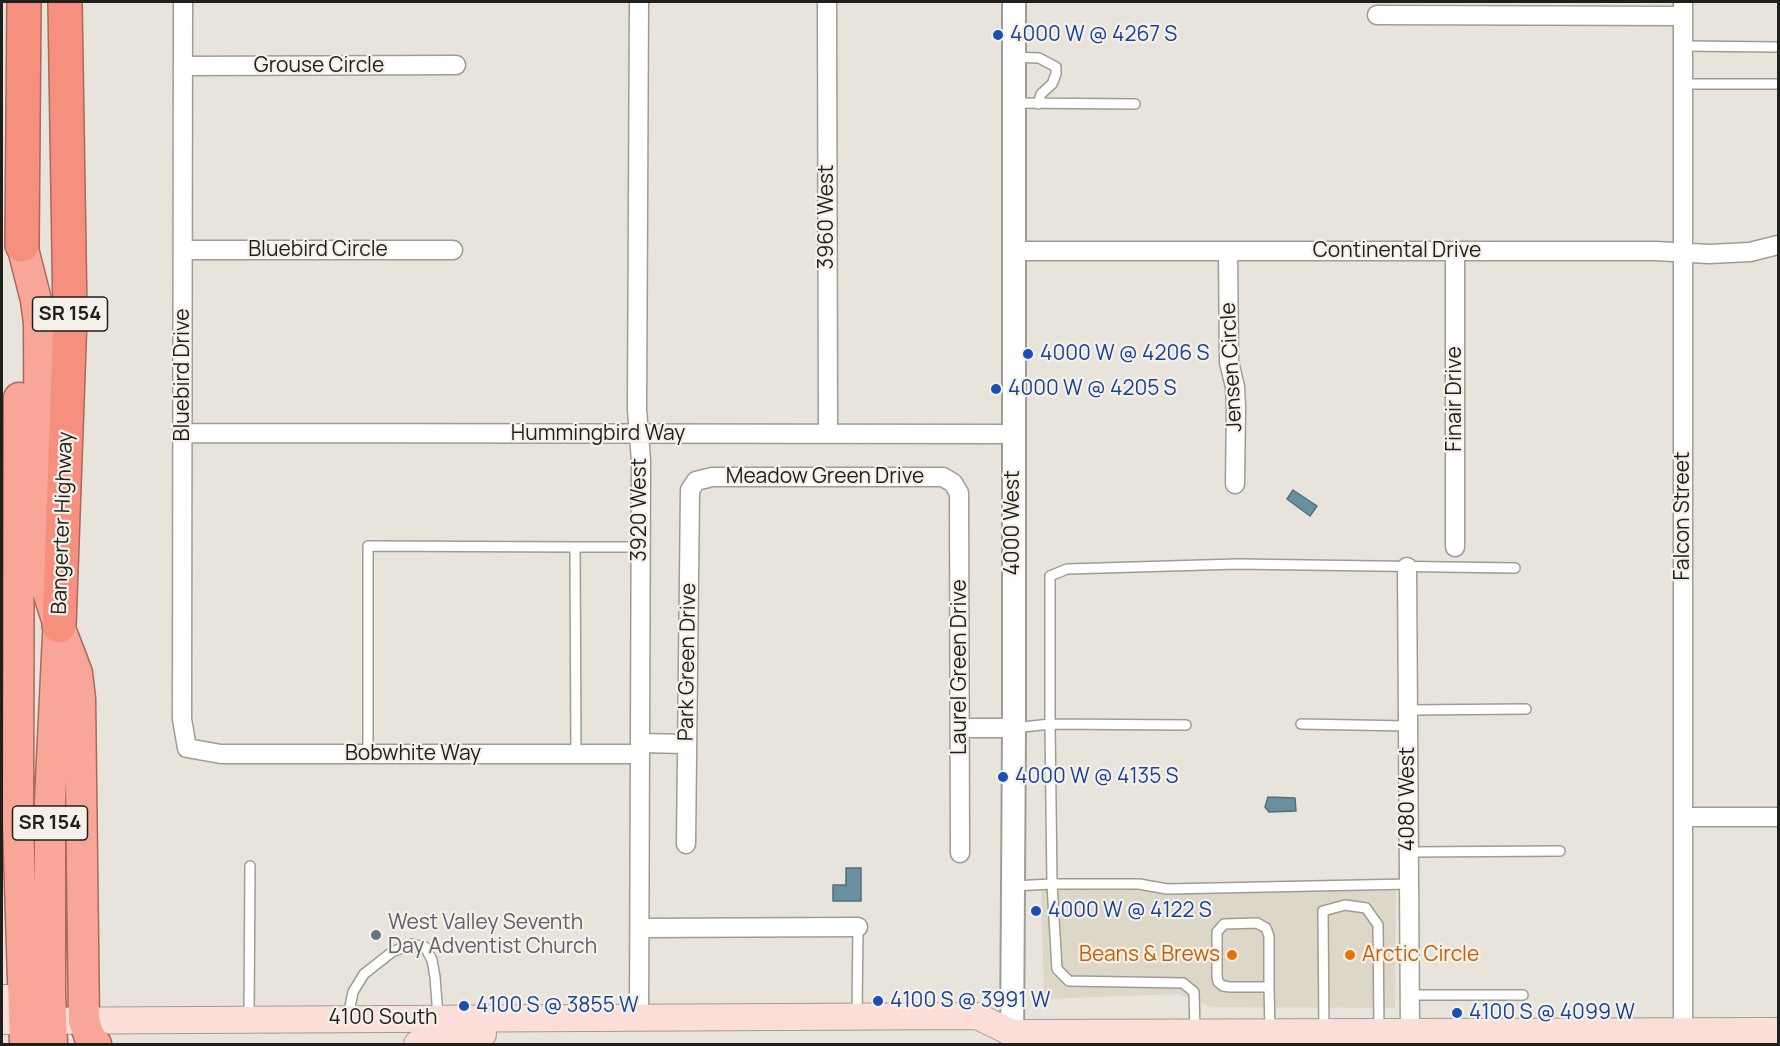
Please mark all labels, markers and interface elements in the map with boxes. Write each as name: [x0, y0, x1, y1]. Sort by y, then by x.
place label: 4000 W @ 4267 S: [1010, 22, 1177, 48]
marker: 4000 W @ 4267 S: [991, 28, 1005, 42]
street label: Grouse Circle: [254, 53, 384, 79]
street label: 3960 West: [814, 165, 840, 269]
street label: Bluebird Circle: [248, 237, 388, 263]
street label: Continental Drive: [1313, 238, 1481, 264]
road number: SR 154: [32, 297, 107, 331]
street label: Jensen Circle: [1216, 302, 1248, 432]
street label: Bluebird Drive: [170, 309, 196, 441]
place label: 4000 W @ 4206 S: [1040, 341, 1209, 367]
street label: Finair Drive: [1442, 346, 1468, 452]
marker: 4000 W @ 4206 S: [1021, 347, 1035, 361]
place label: 4000 W @ 4205 S: [1008, 376, 1176, 402]
marker: 4000 W @ 4205 S: [989, 382, 1003, 396]
street label: Hummingbird Way: [511, 421, 685, 447]
street label: Bangerter Highway: [47, 431, 79, 615]
street label: Falcon Street: [1670, 452, 1696, 580]
street label: 3920 West: [627, 458, 653, 562]
street label: Meadow Green Drive: [726, 464, 924, 490]
street label: 4000 West: [1000, 470, 1026, 576]
street label: Laurel Green Drive: [947, 579, 973, 755]
street label: Park Green Drive: [674, 583, 702, 741]
street label: Bobwhite Way: [345, 741, 481, 767]
street label: 4080 West: [1395, 747, 1421, 851]
place label: 4000 W @ 4135 S: [1015, 764, 1178, 790]
marker: 4000 W @ 4135 S: [996, 770, 1010, 784]
road number: SR 154: [13, 806, 88, 840]
place label: 4000 W @ 4122 S: [1048, 898, 1212, 924]
marker: 4000 W @ 4122 S: [1029, 904, 1043, 918]
place label: West Valley Seventh Day Adventist Church: [388, 910, 597, 960]
marker: West Valley Seventh Day Adventist Church: [369, 928, 383, 942]
place label: Beans & Brews: [1079, 942, 1220, 968]
place label: Arctic Circle: [1362, 942, 1479, 968]
marker: Beans & Brews: [1225, 948, 1239, 962]
marker: Arctic Circle: [1343, 948, 1357, 962]
place label: 4100 S @ 3991 W: [890, 988, 1050, 1014]
place label: 4100 S @ 3855 W: [476, 993, 639, 1019]
marker: 4100 S @ 3991 W: [871, 994, 885, 1008]
marker: 4100 S @ 3855 W: [457, 999, 471, 1013]
place label: 4100 S @ 4099 W: [1469, 1000, 1635, 1026]
street label: 4100 South: [328, 1005, 438, 1031]
marker: 4100 S @ 4099 W: [1450, 1006, 1464, 1020]

